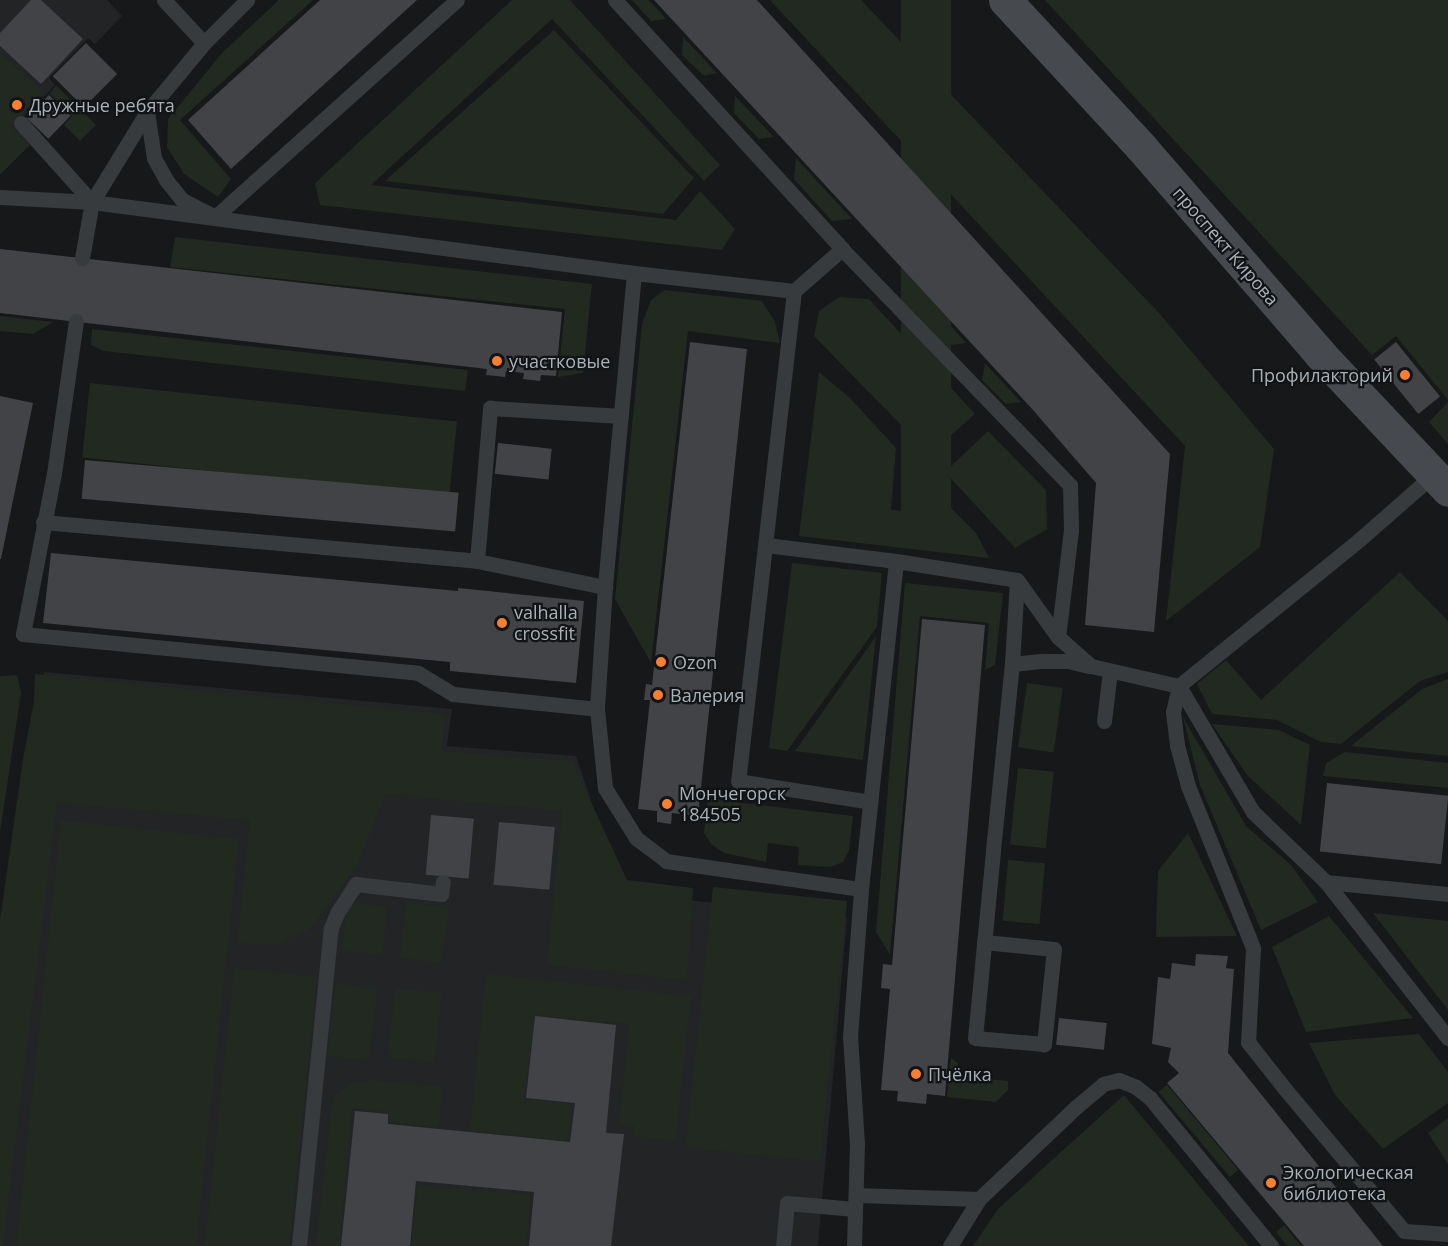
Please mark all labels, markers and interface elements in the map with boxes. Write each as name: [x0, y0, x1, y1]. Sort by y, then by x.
place label: Дружные ребята: [29, 94, 175, 116]
marker: Дружные ребята: [10, 98, 24, 112]
street label: проспект Кирова: [1169, 182, 1283, 310]
place label: участковые: [509, 350, 610, 372]
marker: участковые: [490, 354, 504, 368]
place label: Профилакторий: [1251, 364, 1393, 386]
marker: Профилакторий: [1398, 368, 1412, 382]
place label: valhalla crossfit: [514, 602, 578, 644]
marker: valhalla crossfit: [495, 616, 509, 630]
place label: Ozon: [673, 651, 717, 673]
marker: Ozon: [654, 655, 668, 669]
place label: Валерия: [670, 684, 744, 706]
marker: Валерия: [651, 688, 665, 702]
place label: Мончегорск 184505: [679, 783, 786, 826]
marker: Мончегорск 184505: [660, 797, 674, 811]
place label: Пчёлка: [928, 1063, 992, 1085]
marker: Пчёлка: [909, 1067, 923, 1081]
place label: Экологическая библиотека: [1283, 1162, 1414, 1204]
marker: Экологическая библиотека: [1264, 1176, 1278, 1190]

